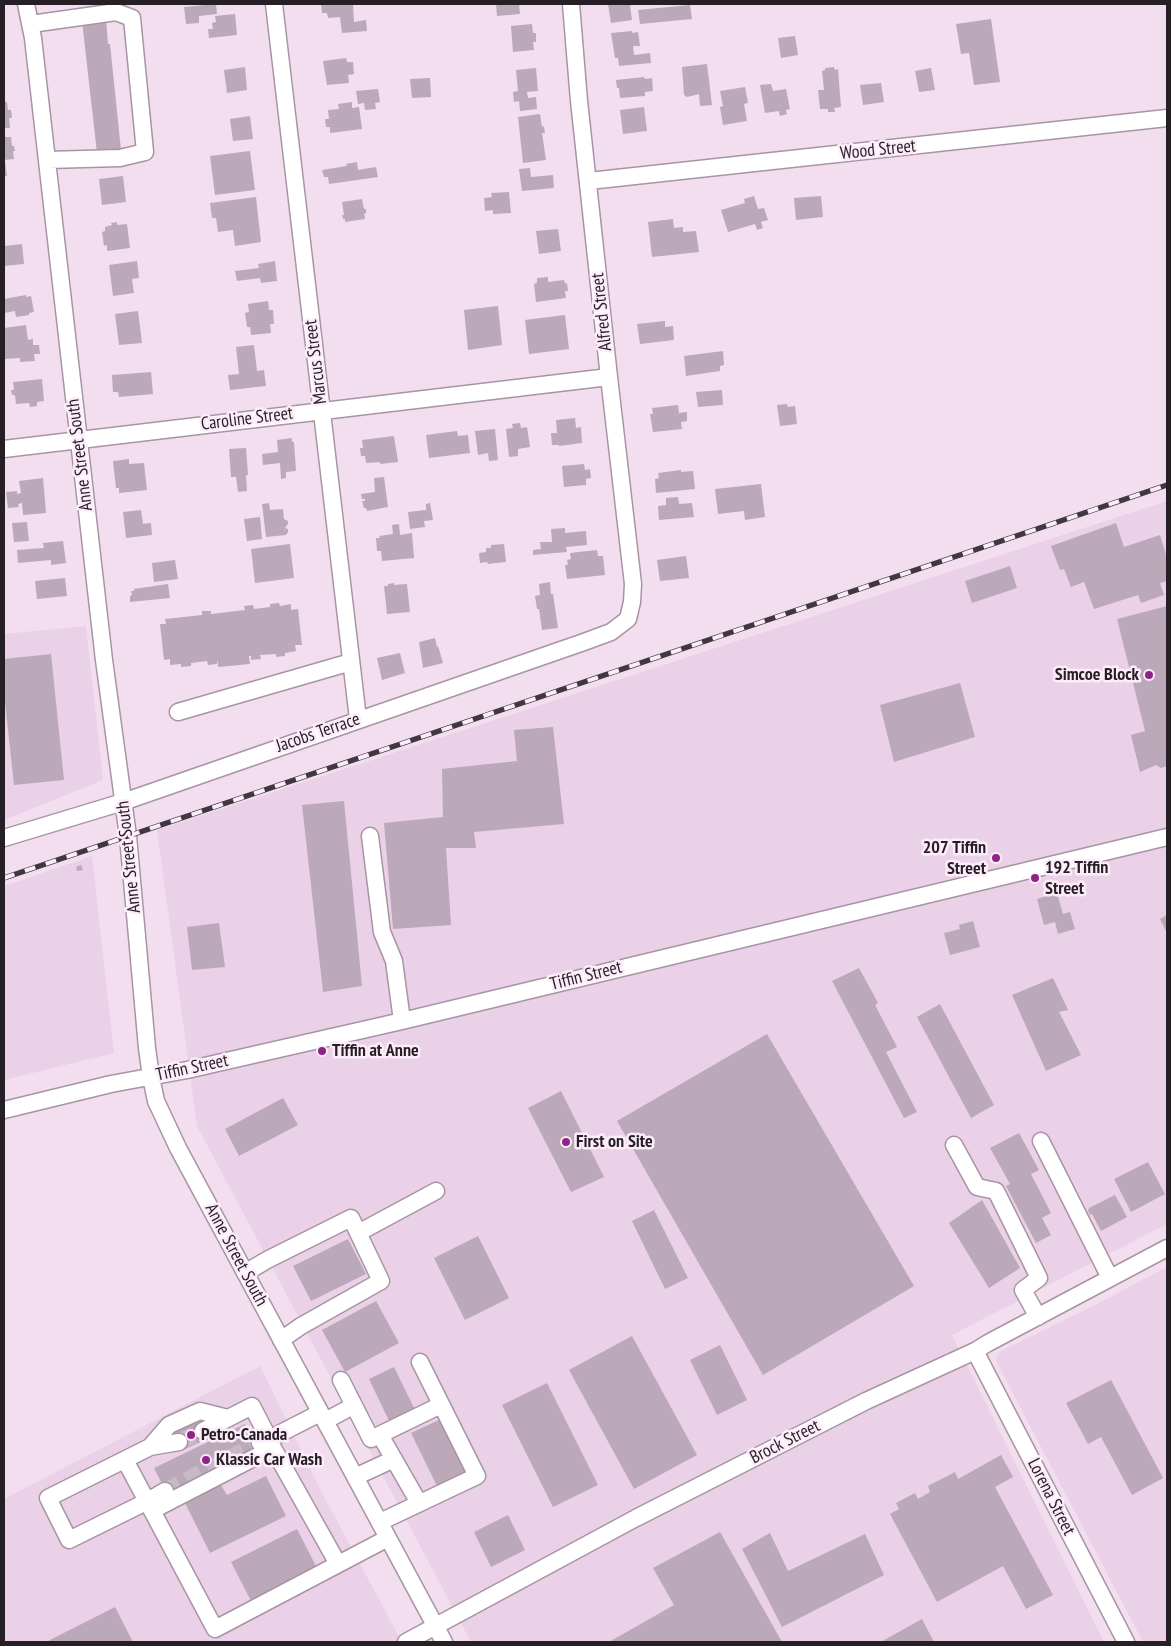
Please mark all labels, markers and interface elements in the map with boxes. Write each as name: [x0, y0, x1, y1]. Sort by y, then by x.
street label: Wood Street: [839, 135, 917, 165]
street label: Alfred Street: [587, 272, 617, 352]
street label: Marcus Street: [300, 319, 332, 405]
street label: Anne Street South: [62, 398, 98, 512]
street label: Caroline Street: [200, 403, 294, 435]
place label: Simcoe Block: [1055, 664, 1139, 686]
marker: Simcoe Block: [1143, 669, 1155, 681]
street label: Jacobs Terrace: [273, 709, 363, 757]
street label: Anne Street South: [112, 800, 146, 914]
place label: 207 Tiffin Street: [923, 837, 986, 880]
marker: 207 Tiffin Street: [990, 852, 1002, 864]
place label: 192 Tiffin Street: [1045, 857, 1108, 900]
marker: 192 Tiffin Street: [1029, 872, 1041, 884]
street label: Tiffin Street: [548, 957, 624, 995]
place label: Tiffin at Anne: [332, 1040, 419, 1062]
marker: Tiffin at Anne: [316, 1045, 328, 1057]
street label: Tiffin Street: [154, 1050, 230, 1086]
place label: First on Site: [576, 1131, 653, 1153]
marker: First on Site: [560, 1136, 572, 1148]
street label: Anne Street South: [200, 1200, 272, 1310]
street label: Brock Street: [746, 1415, 824, 1469]
place label: Petro-Canada: [201, 1424, 287, 1446]
marker: Petro-Canada: [185, 1429, 197, 1441]
place label: Klassic Car Wash: [216, 1449, 322, 1471]
marker: Klassic Car Wash: [200, 1454, 212, 1466]
street label: Lorena Street: [1023, 1455, 1079, 1539]

